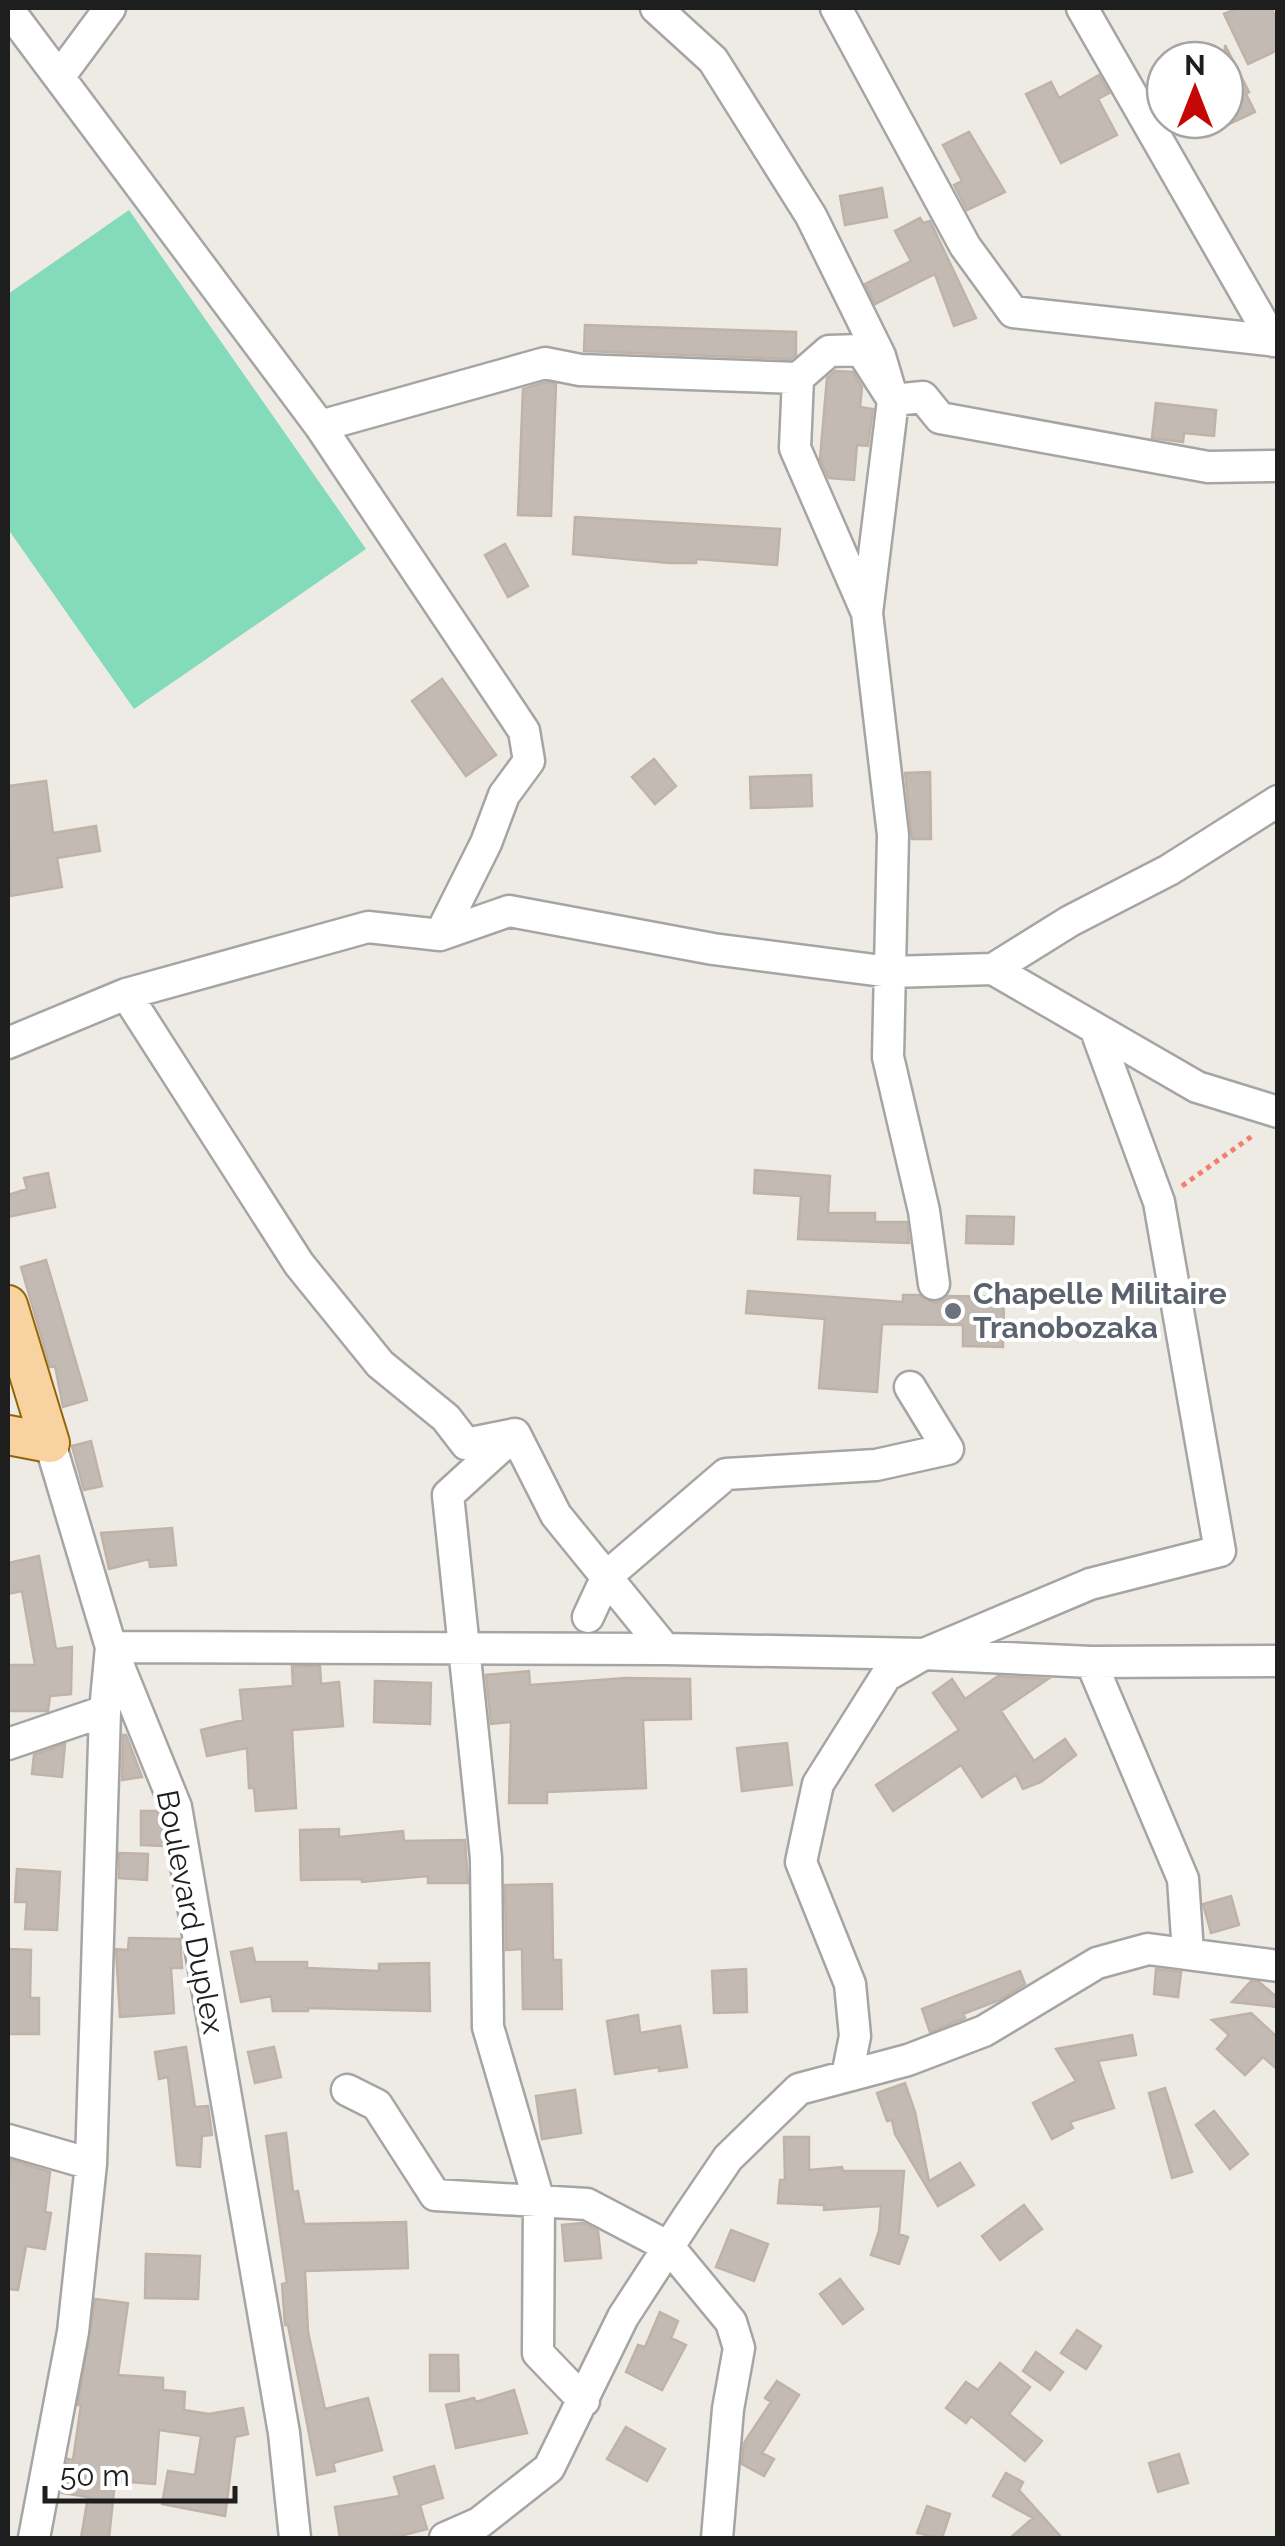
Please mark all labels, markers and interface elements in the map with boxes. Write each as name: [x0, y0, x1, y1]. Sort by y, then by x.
north arrow: [1145, 40, 1245, 140]
text: N: [1184, 49, 1206, 82]
place label: Chapelle Militaire Tranobozaka: [973, 1276, 1227, 1345]
marker: Chapelle Militaire Tranobozaka: [942, 1300, 964, 1322]
street label: Boulevard Duplex: [150, 1787, 231, 2037]
scale bar: [45, 2441, 235, 2503]
text: 50 m: [60, 2458, 130, 2493]

